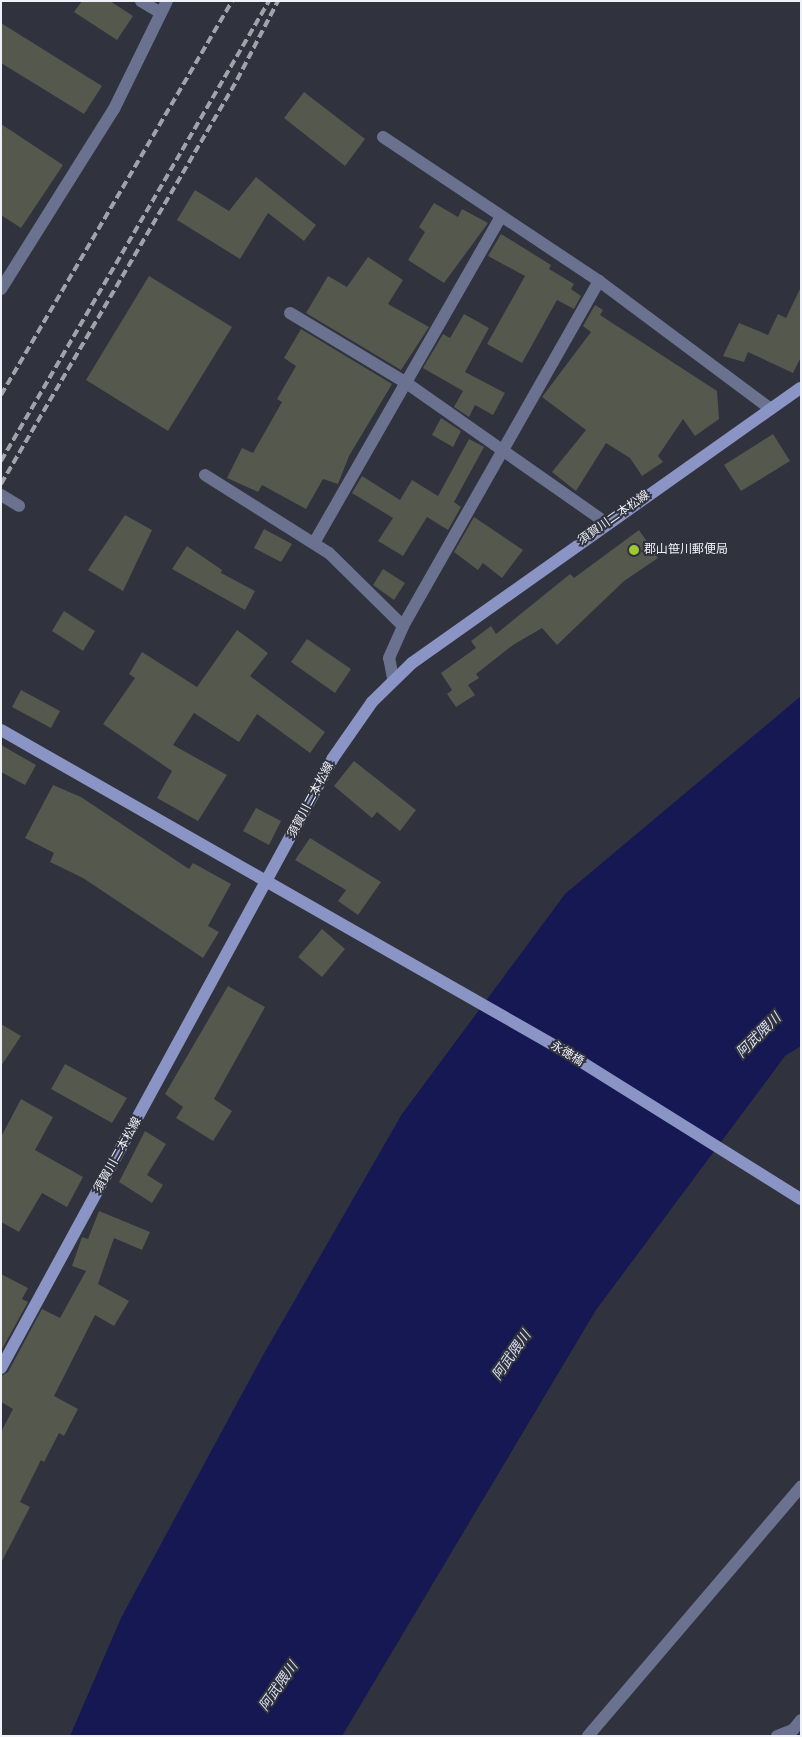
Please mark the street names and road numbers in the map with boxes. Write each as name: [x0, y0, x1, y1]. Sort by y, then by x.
street label: 須賀川二本松線: [575, 488, 653, 548]
street label: 須賀川二本松線: [285, 760, 337, 840]
street label: 永徳橋: [548, 1039, 586, 1069]
street label: 須賀川二本松線: [91, 1115, 145, 1195]

